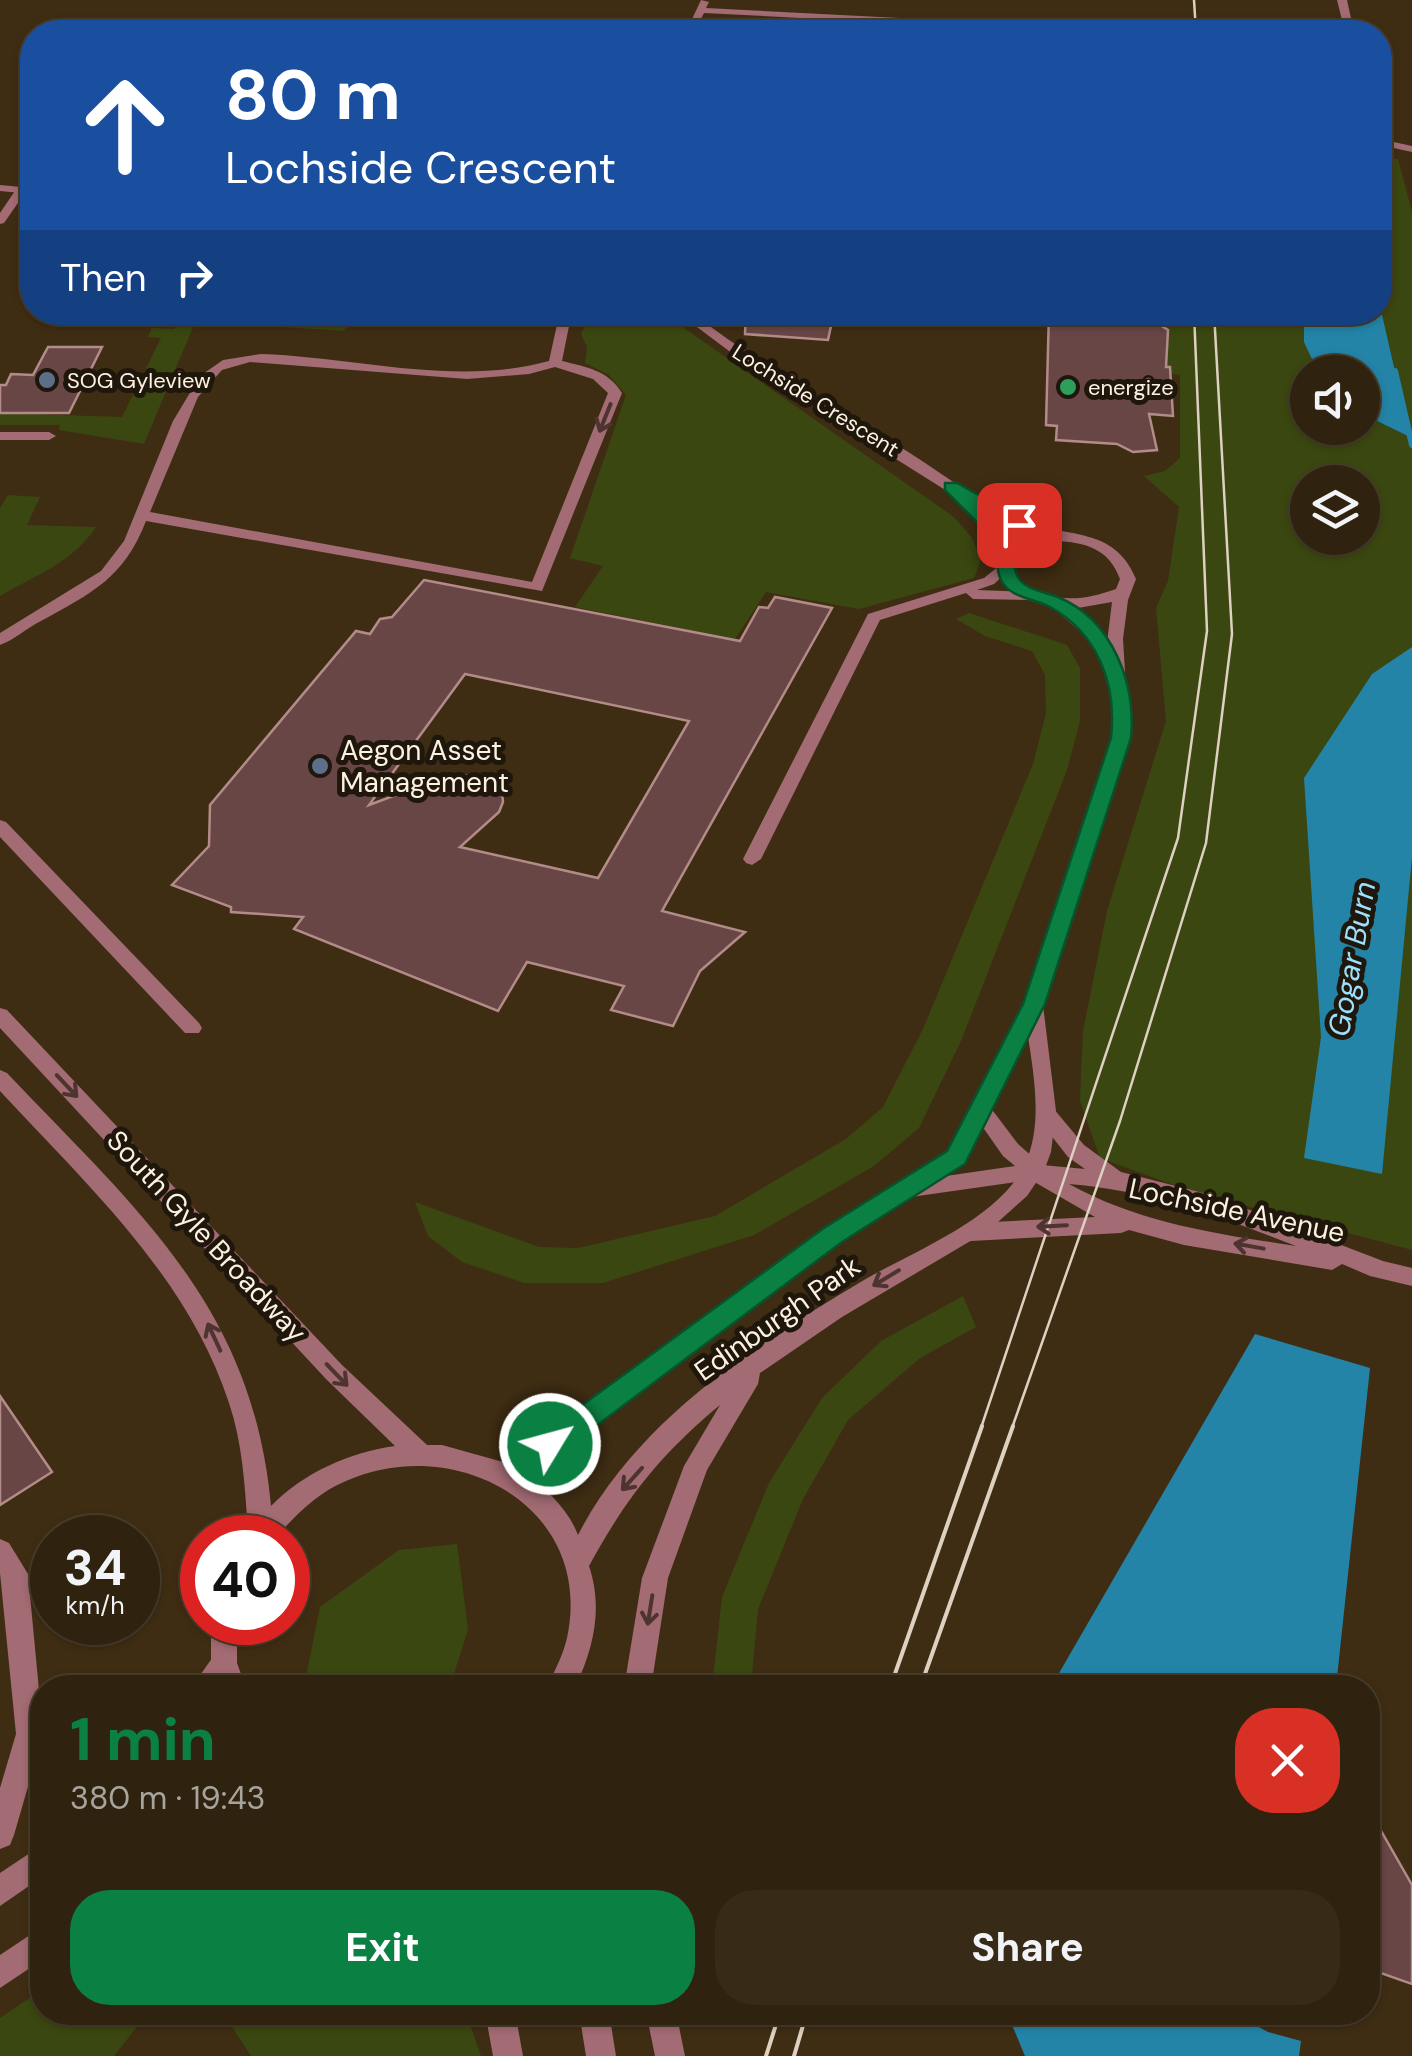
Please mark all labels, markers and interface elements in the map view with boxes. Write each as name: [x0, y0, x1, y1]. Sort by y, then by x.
text: 80 m: [225, 50, 401, 141]
icon: ahead: [60, 60, 190, 190]
text: Lochside Crescent: [225, 138, 616, 197]
icon: right: [167, 250, 222, 305]
text: Then: [60, 253, 147, 303]
street label: Lochside Crescent: [727, 337, 905, 463]
map controls: [1290, 355, 1380, 555]
button: sound: [1290, 355, 1380, 445]
place label: SOG Gyleview: [67, 366, 211, 395]
marker: SOG Gyleview: [36, 369, 58, 391]
place label: energize: [1088, 373, 1174, 402]
marker: energize: [1057, 376, 1079, 398]
one-way arrow: [594, 403, 612, 433]
button: layers: [1290, 465, 1380, 555]
pin: [977, 483, 1062, 568]
icon: arrive: [992, 498, 1047, 553]
place label: Aegon Asset Management: [340, 732, 509, 801]
marker: Aegon Asset Management: [309, 755, 331, 777]
water label: Gogar Burn: [1319, 878, 1384, 1039]
one-way arrow: [55, 1073, 78, 1098]
street label: South Gyle Broadway: [99, 1122, 315, 1350]
street label: Lochside Avenue: [1126, 1170, 1348, 1251]
one-way arrow: [1036, 1216, 1069, 1235]
one-way arrow: [1233, 1236, 1265, 1255]
street label: Edinburgh Park: [687, 1248, 867, 1389]
one-way arrow: [872, 1268, 901, 1288]
one-way arrow: [203, 1323, 222, 1353]
one-way arrow: [324, 1362, 348, 1386]
position arrow: [498, 1392, 602, 1496]
one-way arrow: [621, 1466, 644, 1491]
speed limit sign: 40: [180, 1515, 310, 1645]
text: 34: [64, 1535, 126, 1601]
text: km/h: [65, 1589, 125, 1622]
one-way arrow: [640, 1593, 659, 1625]
text: 1 min: [70, 1700, 216, 1779]
button: close: [1235, 1708, 1340, 1813]
text: 380 m · 19:43: [70, 1777, 266, 1819]
button: Exit: [70, 1890, 695, 2005]
button: Share: [715, 1890, 1340, 2005]

